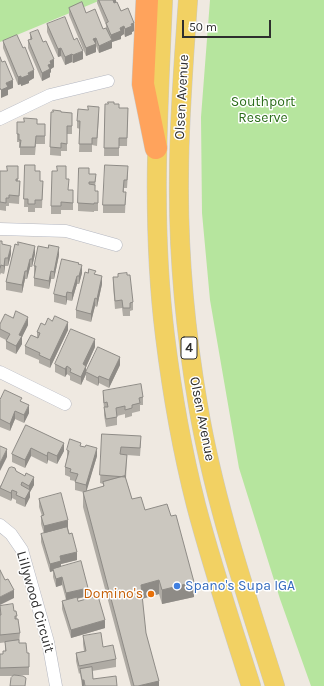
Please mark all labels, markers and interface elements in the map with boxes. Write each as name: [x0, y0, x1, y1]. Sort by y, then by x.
scale bar: [184, 12, 273, 38]
text: 50 m: [189, 20, 217, 34]
street label: Olsen Avenue: [171, 54, 193, 140]
park label: Southport Reserve: [231, 94, 295, 126]
road number: 4: [181, 337, 197, 359]
street label: Olsen Avenue: [186, 376, 218, 462]
street label: Lillywood Circuit: [12, 549, 58, 655]
place label: Spano's Supa IGA: [185, 578, 295, 594]
marker: Spano's Supa IGA: [172, 581, 182, 591]
place label: Domino's: [83, 586, 143, 602]
marker: Domino's: [146, 589, 156, 599]

